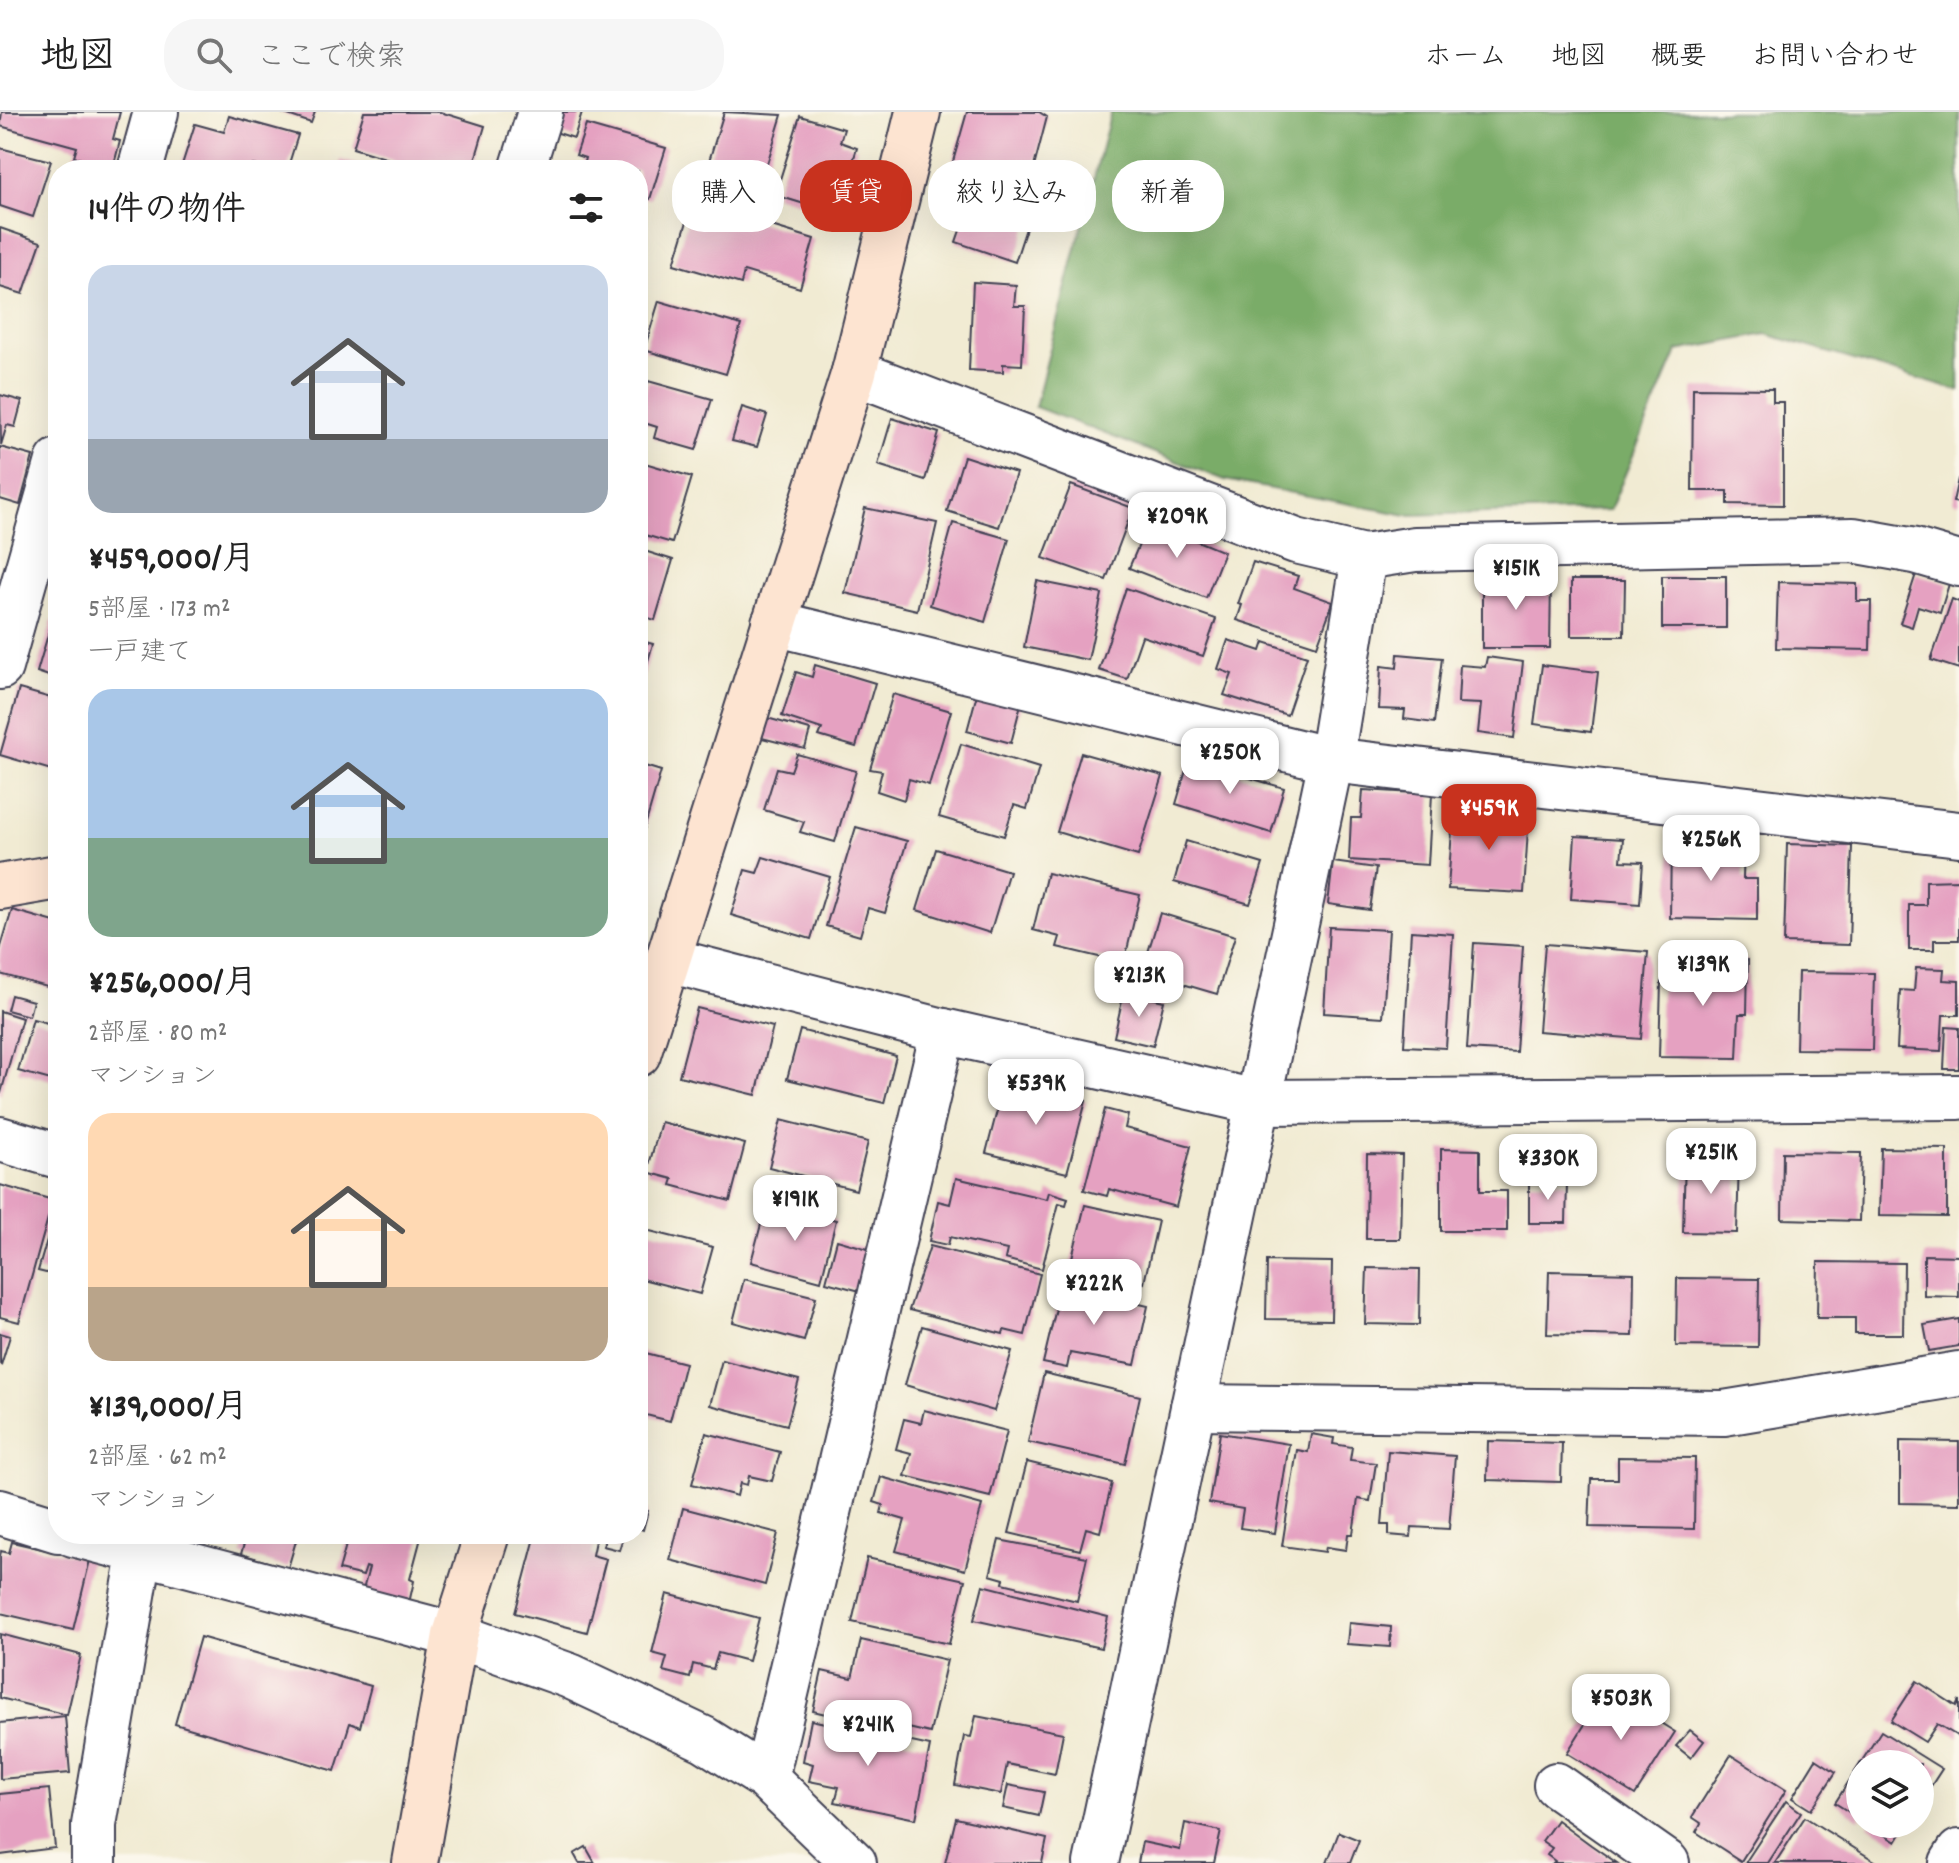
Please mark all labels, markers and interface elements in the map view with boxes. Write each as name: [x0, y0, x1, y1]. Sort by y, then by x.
search box: [164, 19, 724, 91]
text: 地図: [40, 32, 116, 87]
icon: search: [192, 33, 236, 77]
text: ここで検索: [256, 38, 406, 81]
text: ホーム: [1424, 39, 1507, 79]
text: 地図: [1551, 39, 1607, 79]
text: 概要: [1651, 39, 1707, 79]
text: お問い合わせ: [1751, 39, 1919, 79]
chip: 購入: [672, 160, 784, 232]
chip: 賃貸: [800, 160, 912, 232]
chip: 絞り込み: [928, 160, 1096, 232]
chip: 新着: [1112, 160, 1224, 232]
icon: filters: [564, 186, 608, 230]
text: 14件の物件: [88, 188, 246, 237]
icon: home: [276, 317, 420, 461]
pin: ¥209K: [1121, 492, 1233, 560]
text: ¥209K: [1146, 499, 1208, 536]
text: ¥459,000/月: [88, 537, 256, 586]
pin: ¥151K: [1460, 544, 1572, 612]
text: ¥151K: [1492, 551, 1540, 588]
text: 5部屋 · 173 m²: [88, 592, 230, 629]
text: 一戸建て: [88, 635, 192, 672]
pin: ¥250K: [1174, 728, 1286, 796]
text: ¥250K: [1199, 735, 1261, 772]
icon: home: [276, 741, 420, 885]
pin: ¥459K: [1433, 784, 1545, 852]
text: ¥459K: [1459, 791, 1519, 828]
pin: ¥256K: [1655, 815, 1767, 883]
text: ¥256K: [1681, 822, 1741, 859]
pin: ¥139K: [1647, 940, 1759, 1008]
text: ¥139K: [1676, 947, 1730, 984]
pin: ¥213K: [1083, 951, 1195, 1019]
text: ¥213K: [1112, 958, 1166, 995]
text: ¥256,000/月: [88, 961, 257, 1010]
text: 2部屋 · 80 m²: [88, 1016, 227, 1053]
text: マンション: [88, 1059, 217, 1096]
pin: ¥539K: [980, 1059, 1092, 1127]
text: ¥539K: [1006, 1066, 1066, 1103]
pin: ¥251K: [1655, 1128, 1767, 1196]
pin: ¥330K: [1492, 1134, 1604, 1202]
text: ¥251K: [1684, 1135, 1738, 1172]
text: ¥330K: [1517, 1141, 1579, 1178]
icon: home: [276, 1165, 420, 1309]
pin: ¥191K: [739, 1175, 851, 1243]
text: ¥191K: [771, 1182, 819, 1219]
pin: ¥222K: [1038, 1259, 1150, 1327]
text: ¥222K: [1065, 1266, 1123, 1303]
text: ¥139,000/月: [88, 1385, 248, 1434]
text: 2部屋 · 62 m²: [88, 1440, 227, 1477]
text: マンション: [88, 1483, 217, 1520]
pin: ¥503K: [1565, 1674, 1677, 1742]
text: ¥503K: [1590, 1681, 1652, 1718]
pin: ¥241K: [812, 1700, 924, 1768]
text: ¥241K: [842, 1707, 894, 1744]
map controls: [1846, 1750, 1934, 1838]
button: layers: [1846, 1750, 1934, 1838]

